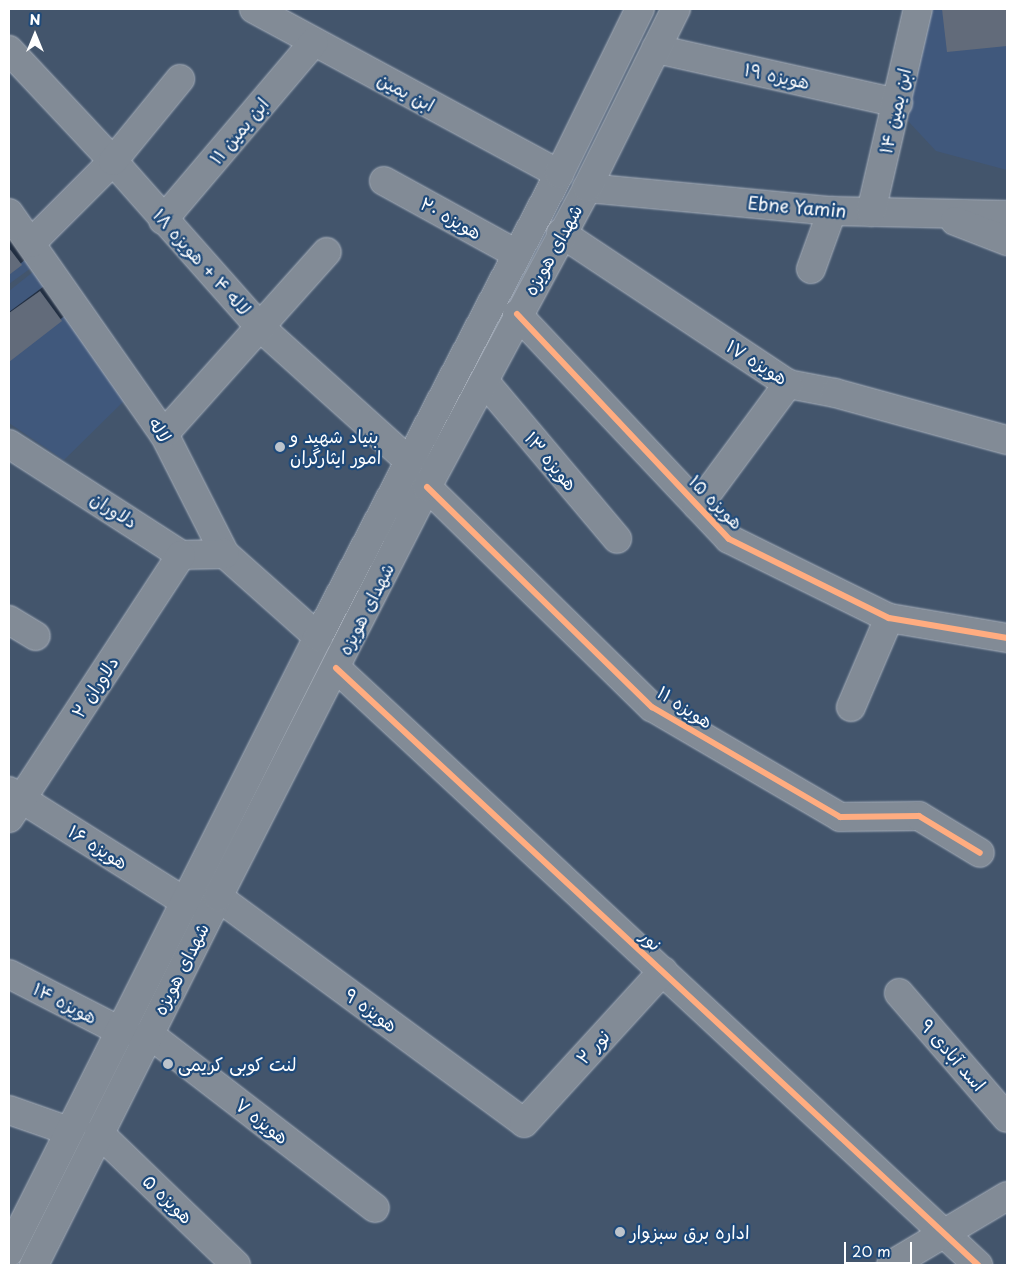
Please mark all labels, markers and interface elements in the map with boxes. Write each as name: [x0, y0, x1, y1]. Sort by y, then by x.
text: N: [29, 9, 41, 30]
north arrow: [10, 10, 60, 60]
street label: هویزه ۱۹: [742, 59, 812, 93]
street label: ابن یمین ۱۴: [875, 66, 915, 156]
street label: ابن یمین: [374, 68, 438, 116]
street label: ابن یمین ۱۱: [205, 93, 273, 169]
street label: هویزه ۲۰: [417, 192, 485, 244]
street label: Ebne Yamin: [746, 192, 848, 222]
street label: شهدای هویزه: [519, 201, 587, 299]
street label: لاله ۴ + هویزه ۱۸: [149, 204, 255, 320]
street label: هویزه ۱۷: [722, 335, 792, 389]
street label: لاله: [144, 414, 176, 446]
place label: بنیاد شهید و امور ایثارگران: [290, 426, 381, 468]
street label: هویزه ۱۳: [520, 427, 582, 495]
marker: بنیاد شهید و امور ایثارگران: [274, 441, 286, 453]
street label: هویزه ۱۵: [684, 470, 748, 534]
street label: دلاوران: [87, 487, 141, 533]
street label: شهدای هویزه: [334, 559, 398, 659]
street label: دلاوران ۲: [67, 652, 123, 722]
street label: هویزه ۱۱: [653, 681, 717, 733]
street label: هویزه ۱۶: [64, 820, 132, 874]
street label: شهدای هویزه: [149, 919, 213, 1019]
street label: نور: [636, 925, 666, 955]
street label: هویزه ۱۴: [29, 978, 101, 1028]
street label: هویزه ۹: [340, 984, 402, 1036]
street label: اسد آبادی ۹: [916, 1015, 990, 1095]
street label: نور ۲: [572, 1025, 614, 1069]
place label: لنت کوبی کریمی: [178, 1053, 297, 1075]
marker: لنت کوبی کریمی: [162, 1058, 174, 1070]
street label: هویزه ۷: [231, 1094, 293, 1148]
street label: هویزه ۵: [138, 1170, 198, 1228]
place label: اداره برق سبزوار: [630, 1221, 749, 1243]
marker: اداره برق سبزوار: [614, 1226, 626, 1238]
scale bar: [846, 1232, 914, 1264]
text: 20 m: [852, 1239, 891, 1262]

